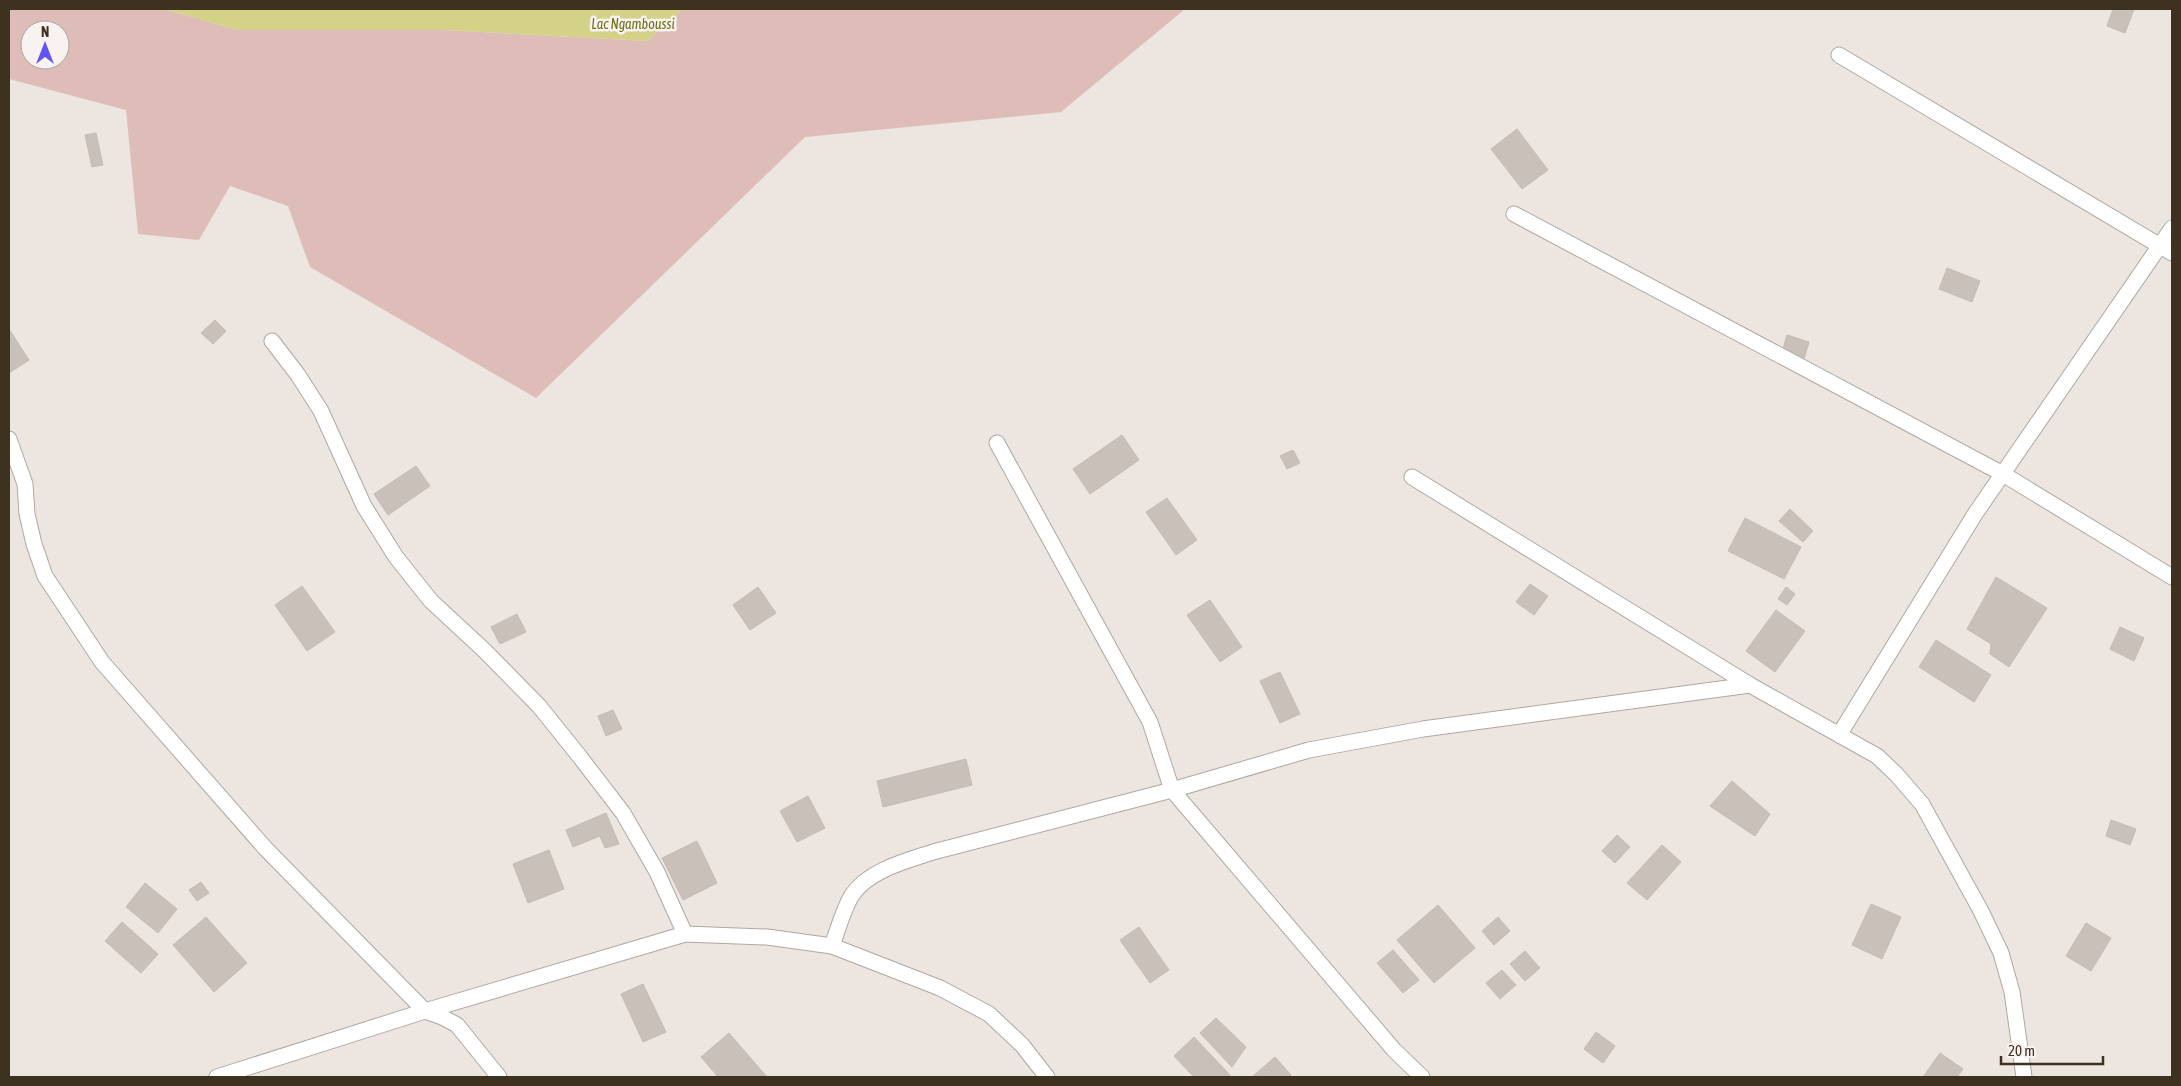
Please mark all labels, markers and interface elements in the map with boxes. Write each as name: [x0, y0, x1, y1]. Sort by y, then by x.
water label: Lac Ngamboussi: [591, 16, 675, 32]
north arrow: [20, 20, 70, 70]
text: N: [41, 24, 49, 40]
scale bar: [2001, 1034, 2104, 1066]
text: 20 m: [2008, 1042, 2035, 1059]

